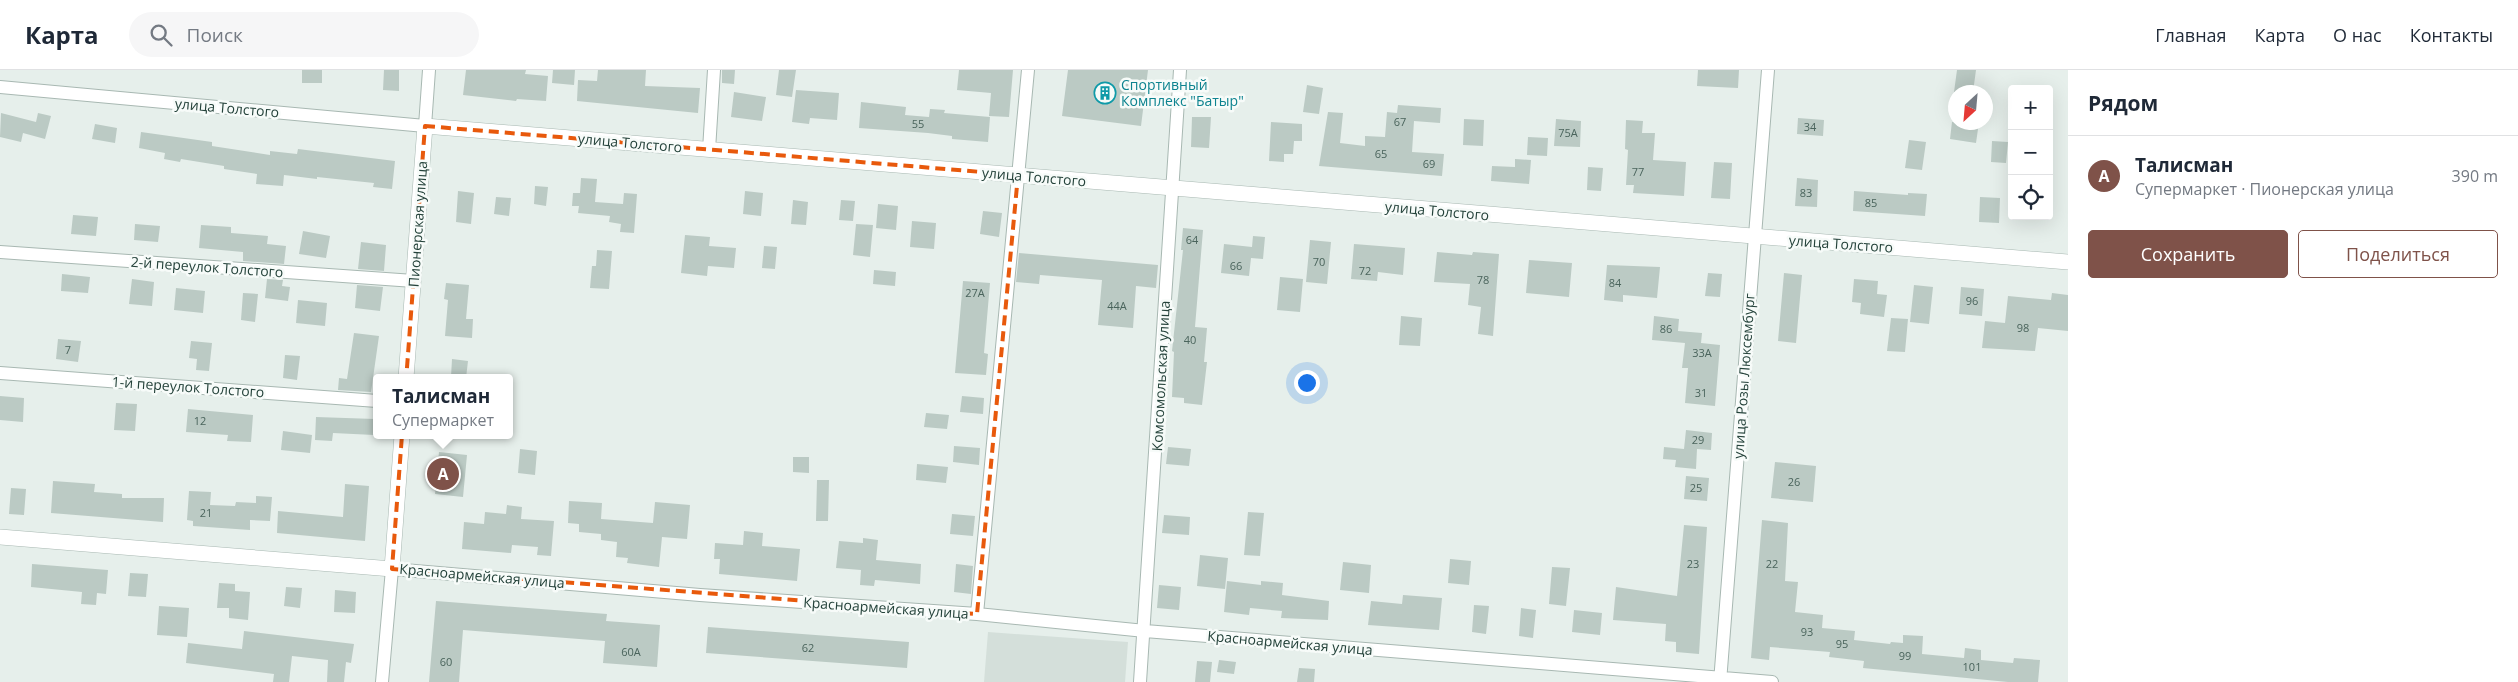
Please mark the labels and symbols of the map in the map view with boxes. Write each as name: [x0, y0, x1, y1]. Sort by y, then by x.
place label: Спортивный Комплекс "Батыр": [1121, 75, 1244, 110]
building icon: Спортивный Комплекс "Батыр": [1093, 81, 1117, 105]
north arrow: [1948, 85, 1993, 130]
street label: улица Толстого: [174, 93, 280, 122]
house number: 67: [1394, 114, 1406, 129]
house number: 55: [912, 116, 924, 131]
house number: 34: [1804, 119, 1817, 134]
house number: 75А: [1558, 125, 1578, 140]
street label: улица Толстого: [577, 128, 683, 157]
house number: 65: [1375, 146, 1387, 161]
house number: 69: [1423, 156, 1435, 171]
street label: Пионерская улица: [404, 160, 431, 288]
street label: улица Толстого: [981, 162, 1087, 191]
house number: 77: [1632, 164, 1644, 179]
house number: 83: [1800, 185, 1812, 200]
house number: 85: [1865, 195, 1877, 210]
street label: улица Толстого: [1384, 196, 1490, 225]
street label: улица Толстого: [1788, 230, 1894, 257]
house number: 64: [1186, 232, 1199, 247]
street label: 2-й переулок Толстого: [130, 252, 284, 281]
house number: 70: [1313, 254, 1325, 269]
house number: 66: [1230, 258, 1242, 273]
house number: 72: [1359, 263, 1371, 278]
house number: 78: [1477, 272, 1489, 287]
house number: 84: [1609, 275, 1622, 290]
house number: 27А: [965, 285, 985, 300]
street label: улица Розы Люксембург: [1728, 293, 1759, 459]
house number: 96: [1966, 293, 1978, 308]
house number: 44А: [1107, 298, 1127, 313]
street label: Комсомольская улица: [1147, 300, 1174, 452]
house number: 98: [2017, 320, 2029, 335]
house number: 86: [1660, 321, 1672, 336]
house number: 40: [1184, 332, 1196, 347]
house number: 7: [65, 342, 71, 357]
house number: 33А: [1692, 345, 1712, 360]
your location: [1294, 370, 1320, 396]
street label: 1-й переулок Толстого: [111, 372, 265, 401]
house number: 31: [1695, 385, 1707, 400]
house number: 12: [194, 413, 206, 428]
house number: 29: [1692, 432, 1704, 447]
pin: A: [427, 455, 459, 493]
house number: 26: [1788, 474, 1800, 489]
house number: 25: [1690, 480, 1702, 495]
house number: 21: [200, 505, 212, 520]
house number: 23: [1687, 556, 1699, 571]
house number: 22: [1766, 556, 1778, 571]
street label: Красноармейская улица: [399, 559, 565, 592]
street label: Красноармейская улица: [803, 592, 969, 623]
house number: 93: [1801, 624, 1813, 639]
street label: Красноармейская улица: [1207, 626, 1373, 659]
house number: 95: [1836, 636, 1848, 651]
house number: 62: [802, 640, 814, 655]
house number: 60А: [621, 644, 641, 659]
house number: 99: [1899, 648, 1911, 663]
house number: 60: [440, 654, 452, 669]
house number: 101: [1963, 659, 1981, 674]

